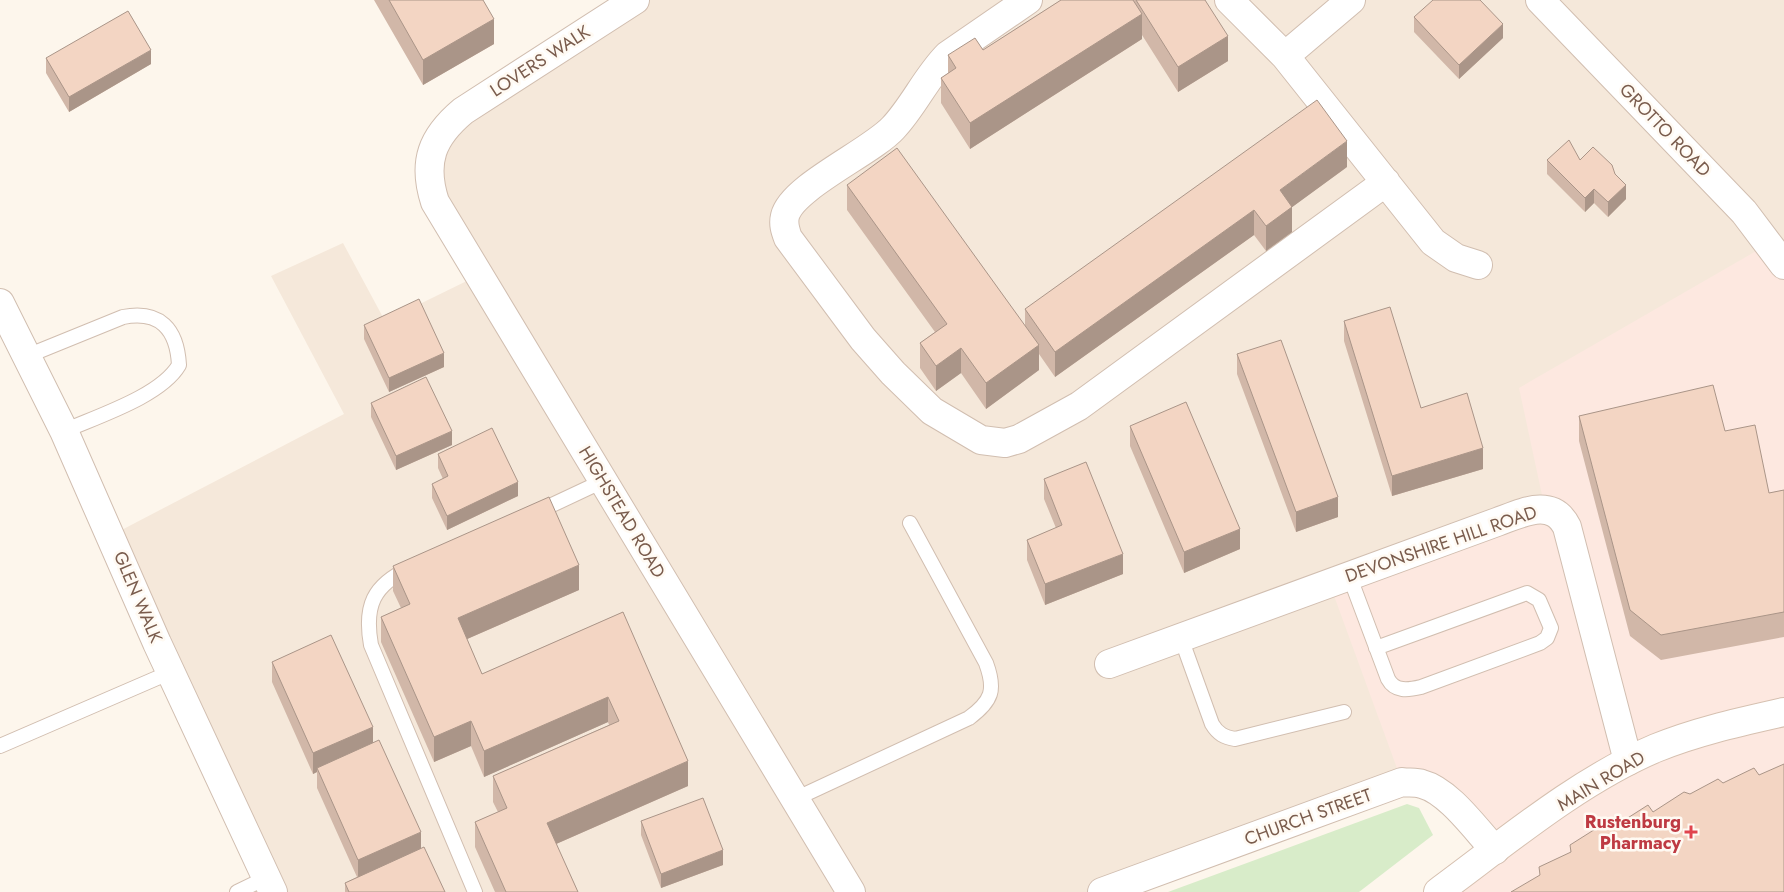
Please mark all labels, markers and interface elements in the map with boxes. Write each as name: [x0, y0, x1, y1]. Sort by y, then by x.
street label: LOVERS WALK: [485, 18, 596, 103]
street label: GROTTO ROAD: [1613, 77, 1717, 183]
street label: HIGHSTEAD ROAD: [572, 441, 672, 583]
street label: DEVONSHIRE HILL ROAD: [1342, 499, 1540, 589]
street label: GLEN WALK: [107, 547, 169, 648]
street label: MAIN ROAD: [1552, 745, 1650, 817]
street label: CHURCH STREET: [1241, 782, 1376, 852]
place label: Rustenburg Pharmacy: [1585, 809, 1682, 856]
marker: Rustenburg Pharmacy: [1685, 826, 1697, 838]

